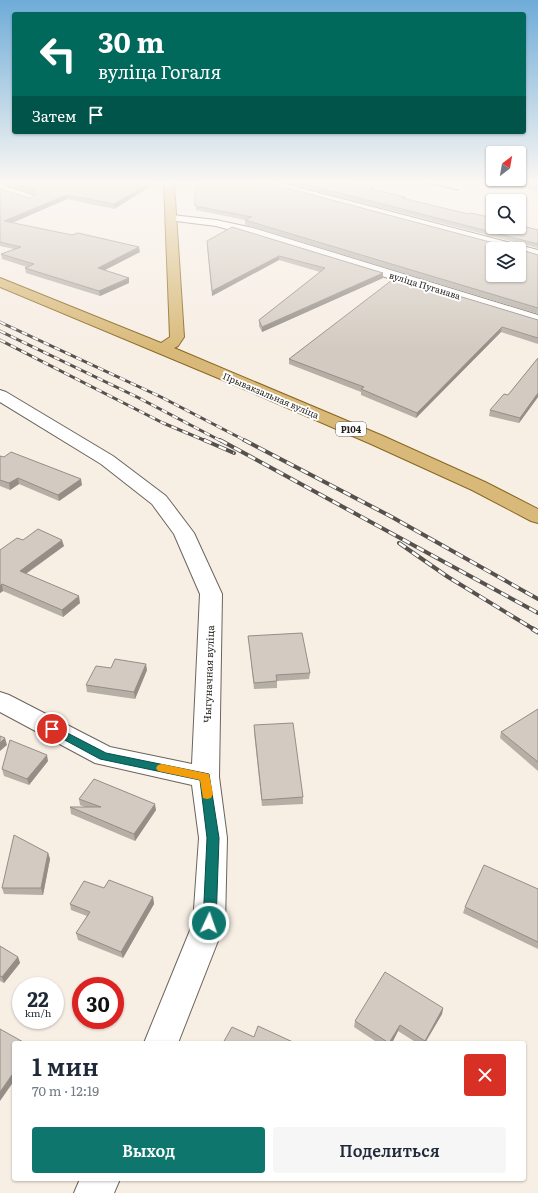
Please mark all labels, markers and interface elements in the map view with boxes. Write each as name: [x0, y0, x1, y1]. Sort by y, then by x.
text: 30 m: [98, 20, 164, 62]
icon: left: [32, 28, 84, 80]
text: вуліца Гогаля: [98, 58, 221, 85]
text: Затем: [32, 104, 77, 127]
icon: arrive: [85, 104, 107, 126]
north arrow: [486, 146, 526, 186]
map controls: [486, 146, 526, 282]
button: search: [486, 194, 526, 234]
button: layers: [486, 242, 526, 282]
street label: вуліца Пуганава: [388, 267, 463, 303]
street label: Прывакзальная вуліца: [221, 368, 321, 422]
road number: Р104: [336, 422, 366, 436]
street label: Чыгуначная вуліца: [199, 624, 217, 723]
pin: [35, 712, 69, 746]
icon: arrive: [41, 718, 63, 740]
position arrow: [188, 902, 230, 944]
speed limit sign: 30: [72, 977, 124, 1029]
text: 22: [27, 983, 49, 1013]
text: km/h: [25, 1005, 51, 1020]
text: 1 мин: [32, 1048, 99, 1083]
button: close: [464, 1054, 506, 1096]
text: 70 m · 12:19: [32, 1081, 99, 1100]
button: Выход: [32, 1127, 265, 1173]
button: Поделиться: [273, 1127, 506, 1173]

